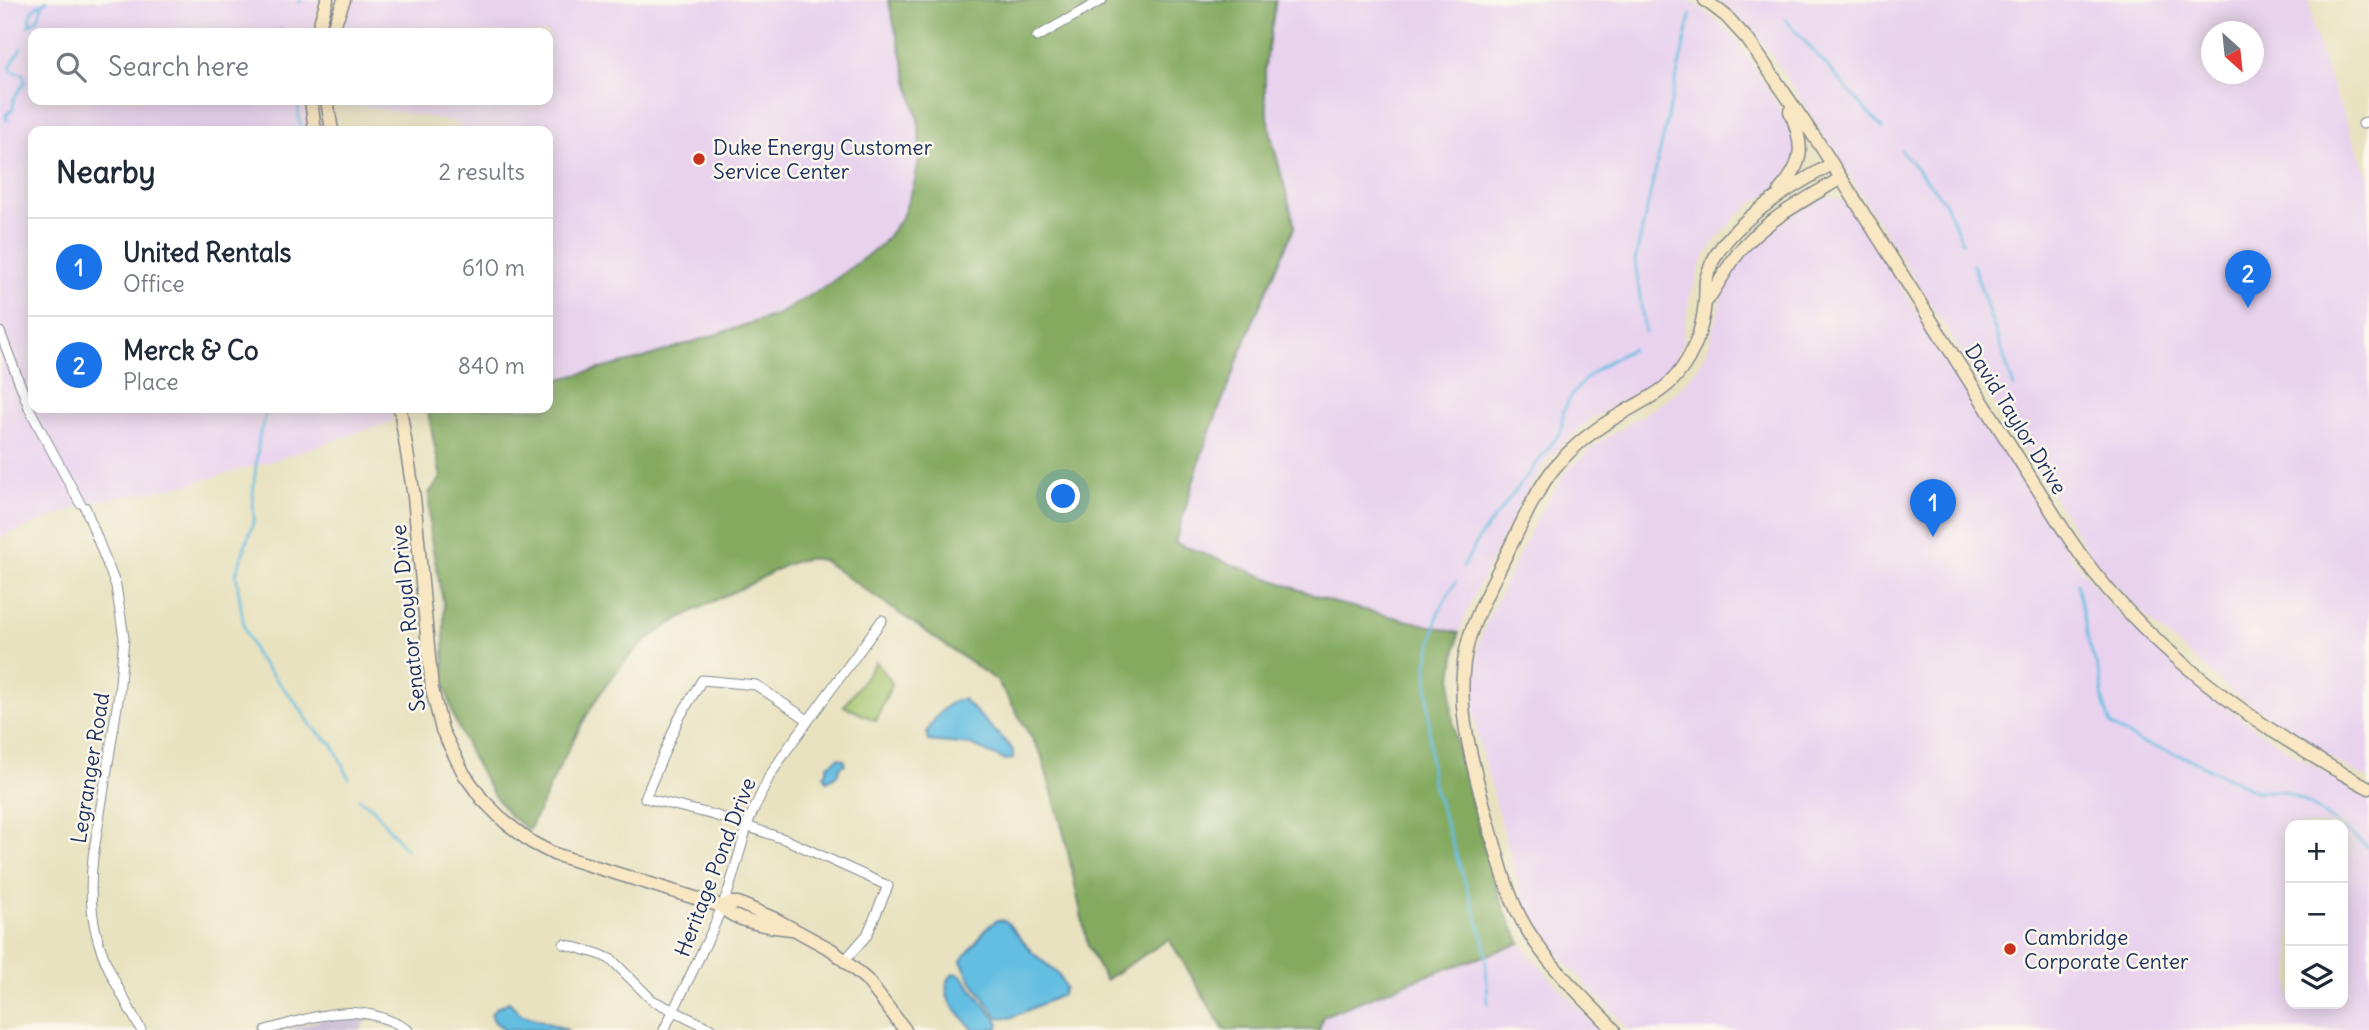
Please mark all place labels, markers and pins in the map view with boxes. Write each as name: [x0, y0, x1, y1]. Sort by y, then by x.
place label: Duke Energy Customer Service Center: [713, 134, 933, 185]
marker: Duke Energy Customer Service Center: [691, 151, 707, 167]
pin: 2: [2225, 250, 2271, 308]
pin: 1: [1910, 479, 1956, 537]
place label: Cambridge Corporate Center: [2024, 924, 2189, 975]
marker: Cambridge Corporate Center: [2002, 941, 2018, 957]

